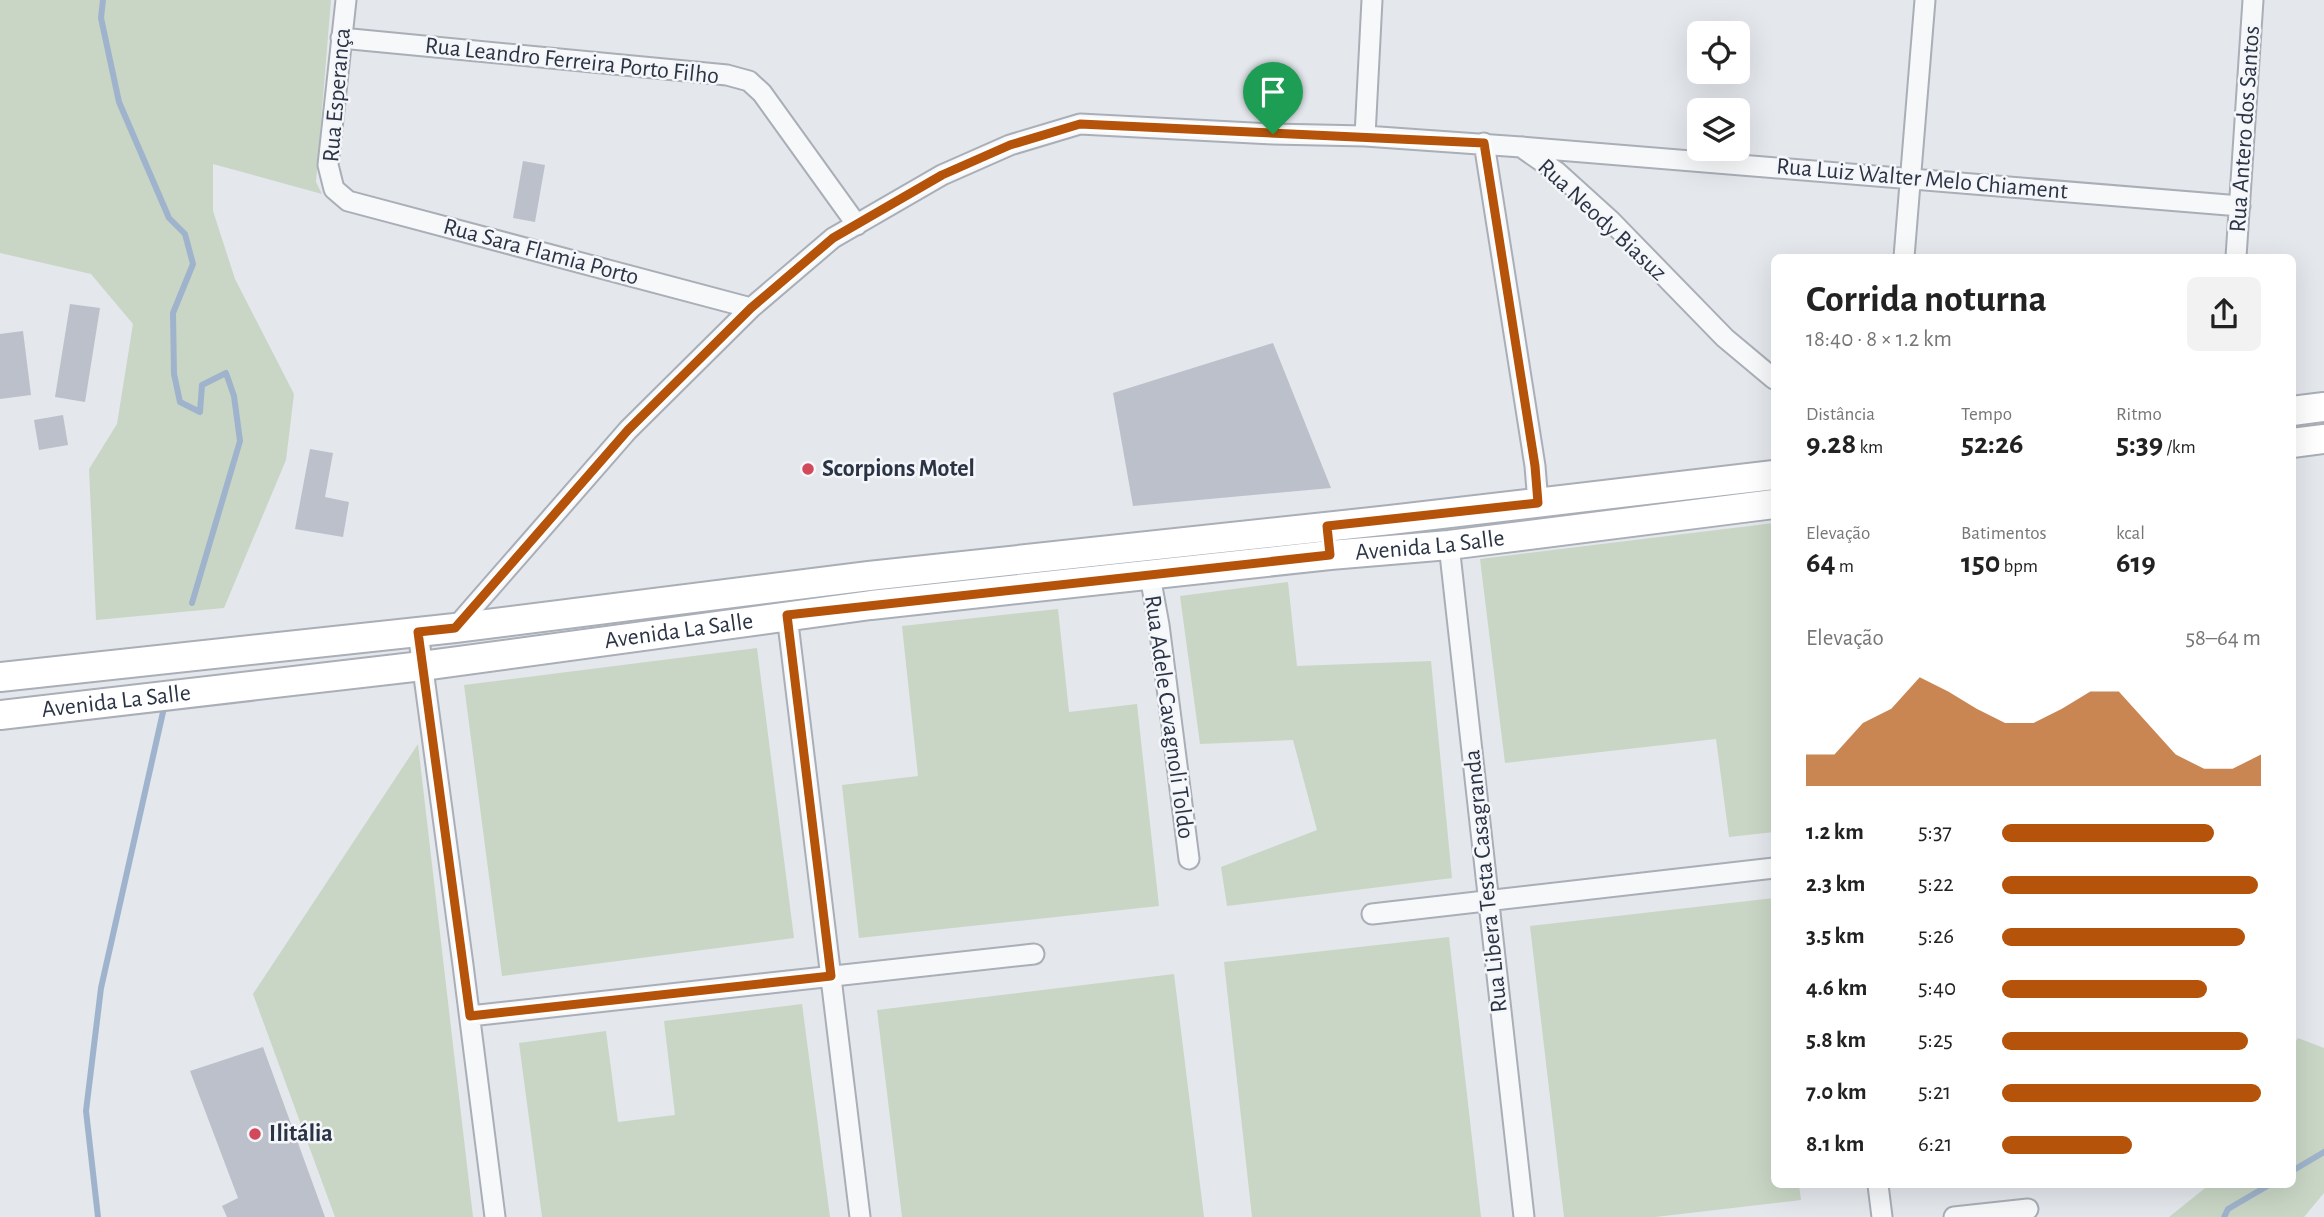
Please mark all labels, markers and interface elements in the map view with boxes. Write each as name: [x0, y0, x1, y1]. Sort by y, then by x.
map controls: [1687, 21, 1750, 161]
button: locate: [1687, 21, 1750, 84]
street label: Rua Antero dos Santos: [2226, 25, 2264, 233]
street label: Rua Esperança: [319, 27, 355, 163]
street label: Rua Leandro Ferreira Porto Filho: [424, 34, 720, 88]
pin: [1243, 62, 1303, 134]
icon: arrive: [1254, 73, 1292, 111]
button: layers: [1687, 98, 1750, 161]
street label: Rua Luiz Walter Melo Chiament: [1775, 154, 2069, 204]
street label: Rua Neody Biasuz: [1533, 155, 1671, 286]
street label: Rua Sara Flamia Porto: [441, 214, 641, 290]
button: share: [2187, 277, 2261, 351]
text: Corrida noturna: [1806, 281, 2047, 319]
text: 18:40 · 8 × 1.2 km: [1806, 328, 1952, 351]
text: Distância: [1806, 405, 1875, 424]
text: Tempo: [1961, 405, 2012, 424]
text: Ritmo: [2116, 405, 2162, 424]
text: 9.28: [1806, 429, 1856, 459]
text: 52:26: [1961, 429, 2024, 459]
text: 5:39: [2116, 429, 2163, 459]
text: km: [1856, 438, 1883, 457]
text: /km: [2163, 438, 2196, 457]
place label: Scorpions Motel: [822, 457, 975, 481]
marker: Scorpions Motel: [800, 461, 816, 477]
text: Elevação: [1806, 524, 1870, 543]
text: Batimentos: [1961, 524, 2047, 543]
text: kcal: [2116, 524, 2145, 543]
street label: Avenida La Salle: [1354, 526, 1506, 565]
text: 64: [1806, 548, 1836, 578]
text: 150: [1961, 548, 2000, 578]
text: 619: [2116, 548, 2156, 578]
text: m: [1836, 557, 1854, 576]
text: bpm: [2000, 557, 2038, 576]
street label: Rua Adele Cavagnoli Toldo: [1140, 594, 1198, 840]
street label: Avenida La Salle: [603, 609, 755, 653]
text: Elevação: [1806, 627, 1884, 650]
text: 58–64 m: [2185, 627, 2261, 650]
street label: Avenida La Salle: [40, 681, 192, 722]
street label: Rua Libera Testa Casagranda: [1460, 748, 1512, 1014]
text: 1.2 km: [1806, 821, 1864, 844]
text: 5:37: [1918, 821, 1952, 844]
text: 2.3 km: [1806, 873, 1865, 896]
text: 5:22: [1918, 873, 1954, 896]
text: 3.5 km: [1806, 925, 1865, 948]
text: 5:26: [1918, 925, 1954, 948]
text: 4.6 km: [1806, 977, 1867, 1000]
text: 5:40: [1918, 977, 1956, 1000]
text: 5.8 km: [1806, 1029, 1866, 1052]
text: 5:25: [1918, 1029, 1953, 1052]
text: 7.0 km: [1806, 1081, 1867, 1104]
text: 5:21: [1918, 1081, 1951, 1104]
place label: Ilitália: [269, 1122, 333, 1146]
marker: Ilitália: [247, 1126, 263, 1142]
text: 8.1 km: [1806, 1133, 1864, 1156]
text: 6:21: [1918, 1133, 1952, 1156]

